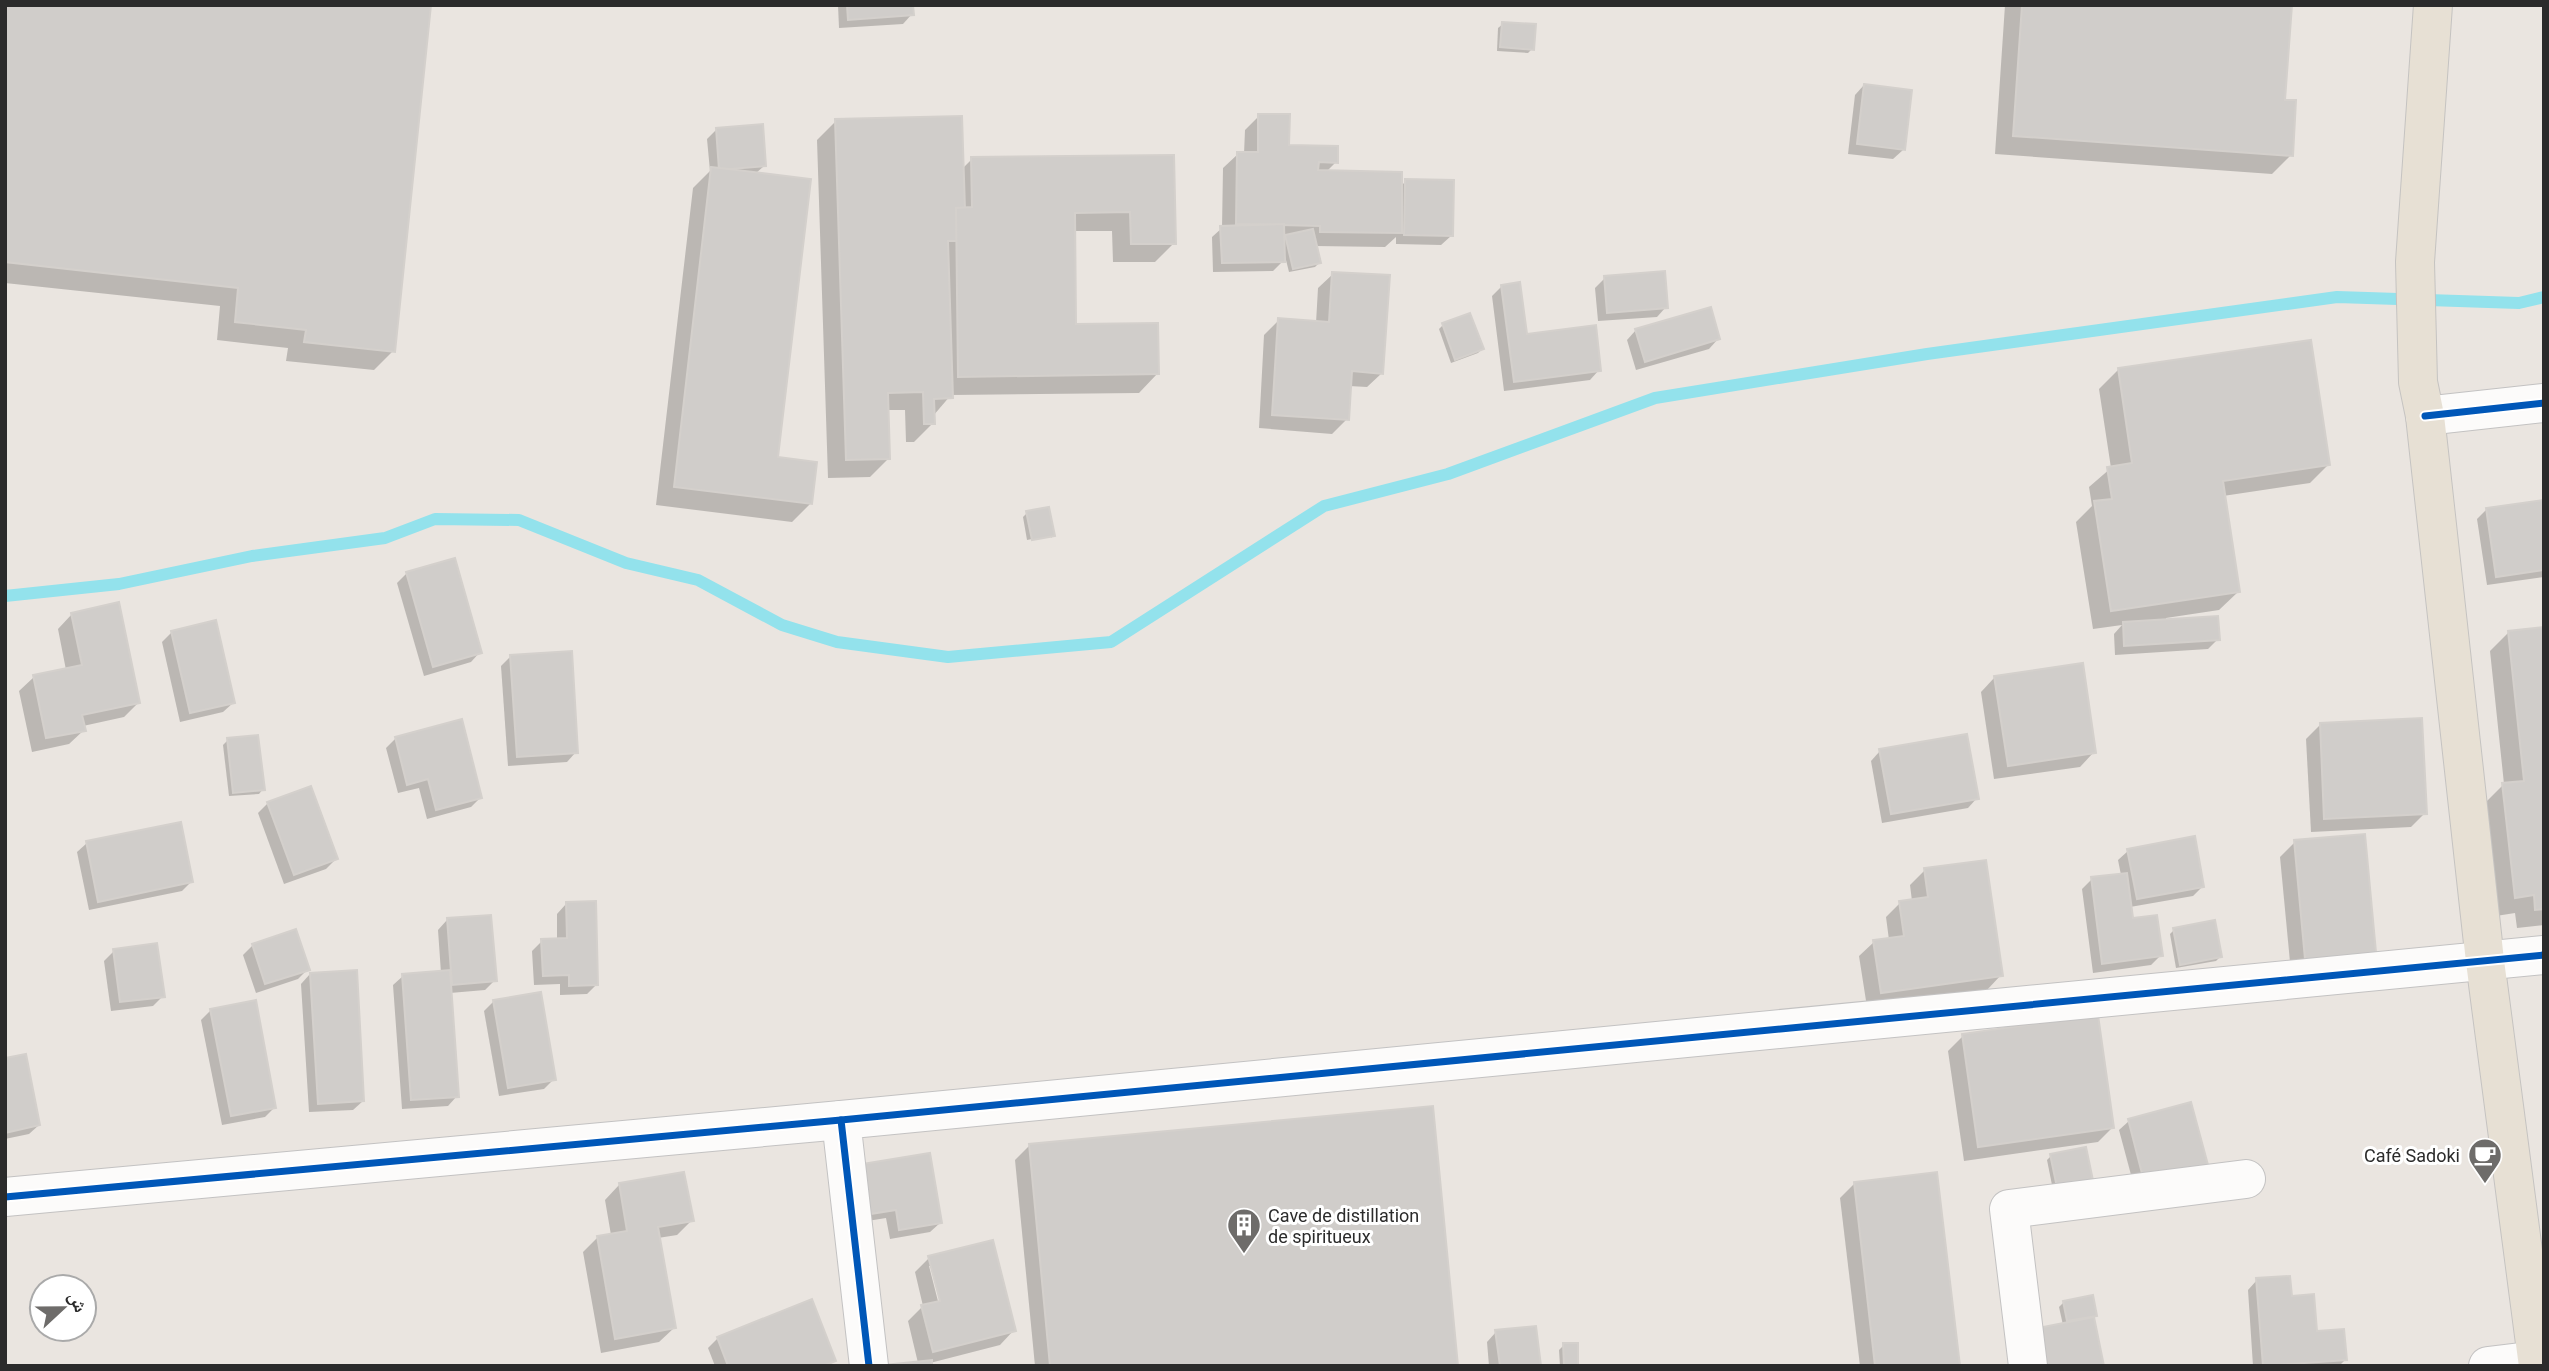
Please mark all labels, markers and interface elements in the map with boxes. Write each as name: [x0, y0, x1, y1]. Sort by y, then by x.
cafe icon: Café Sadoki: [2466, 1136, 2504, 1185]
place label: Café Sadoki: [2364, 1145, 2460, 1166]
place label: Cave de distillation de spiritueux: [1268, 1205, 1419, 1247]
building icon: Cave de distillation de spiritueux: [1225, 1206, 1263, 1255]
north arrow: [28, 1273, 98, 1343]
text: ش: [64, 1288, 93, 1315]

